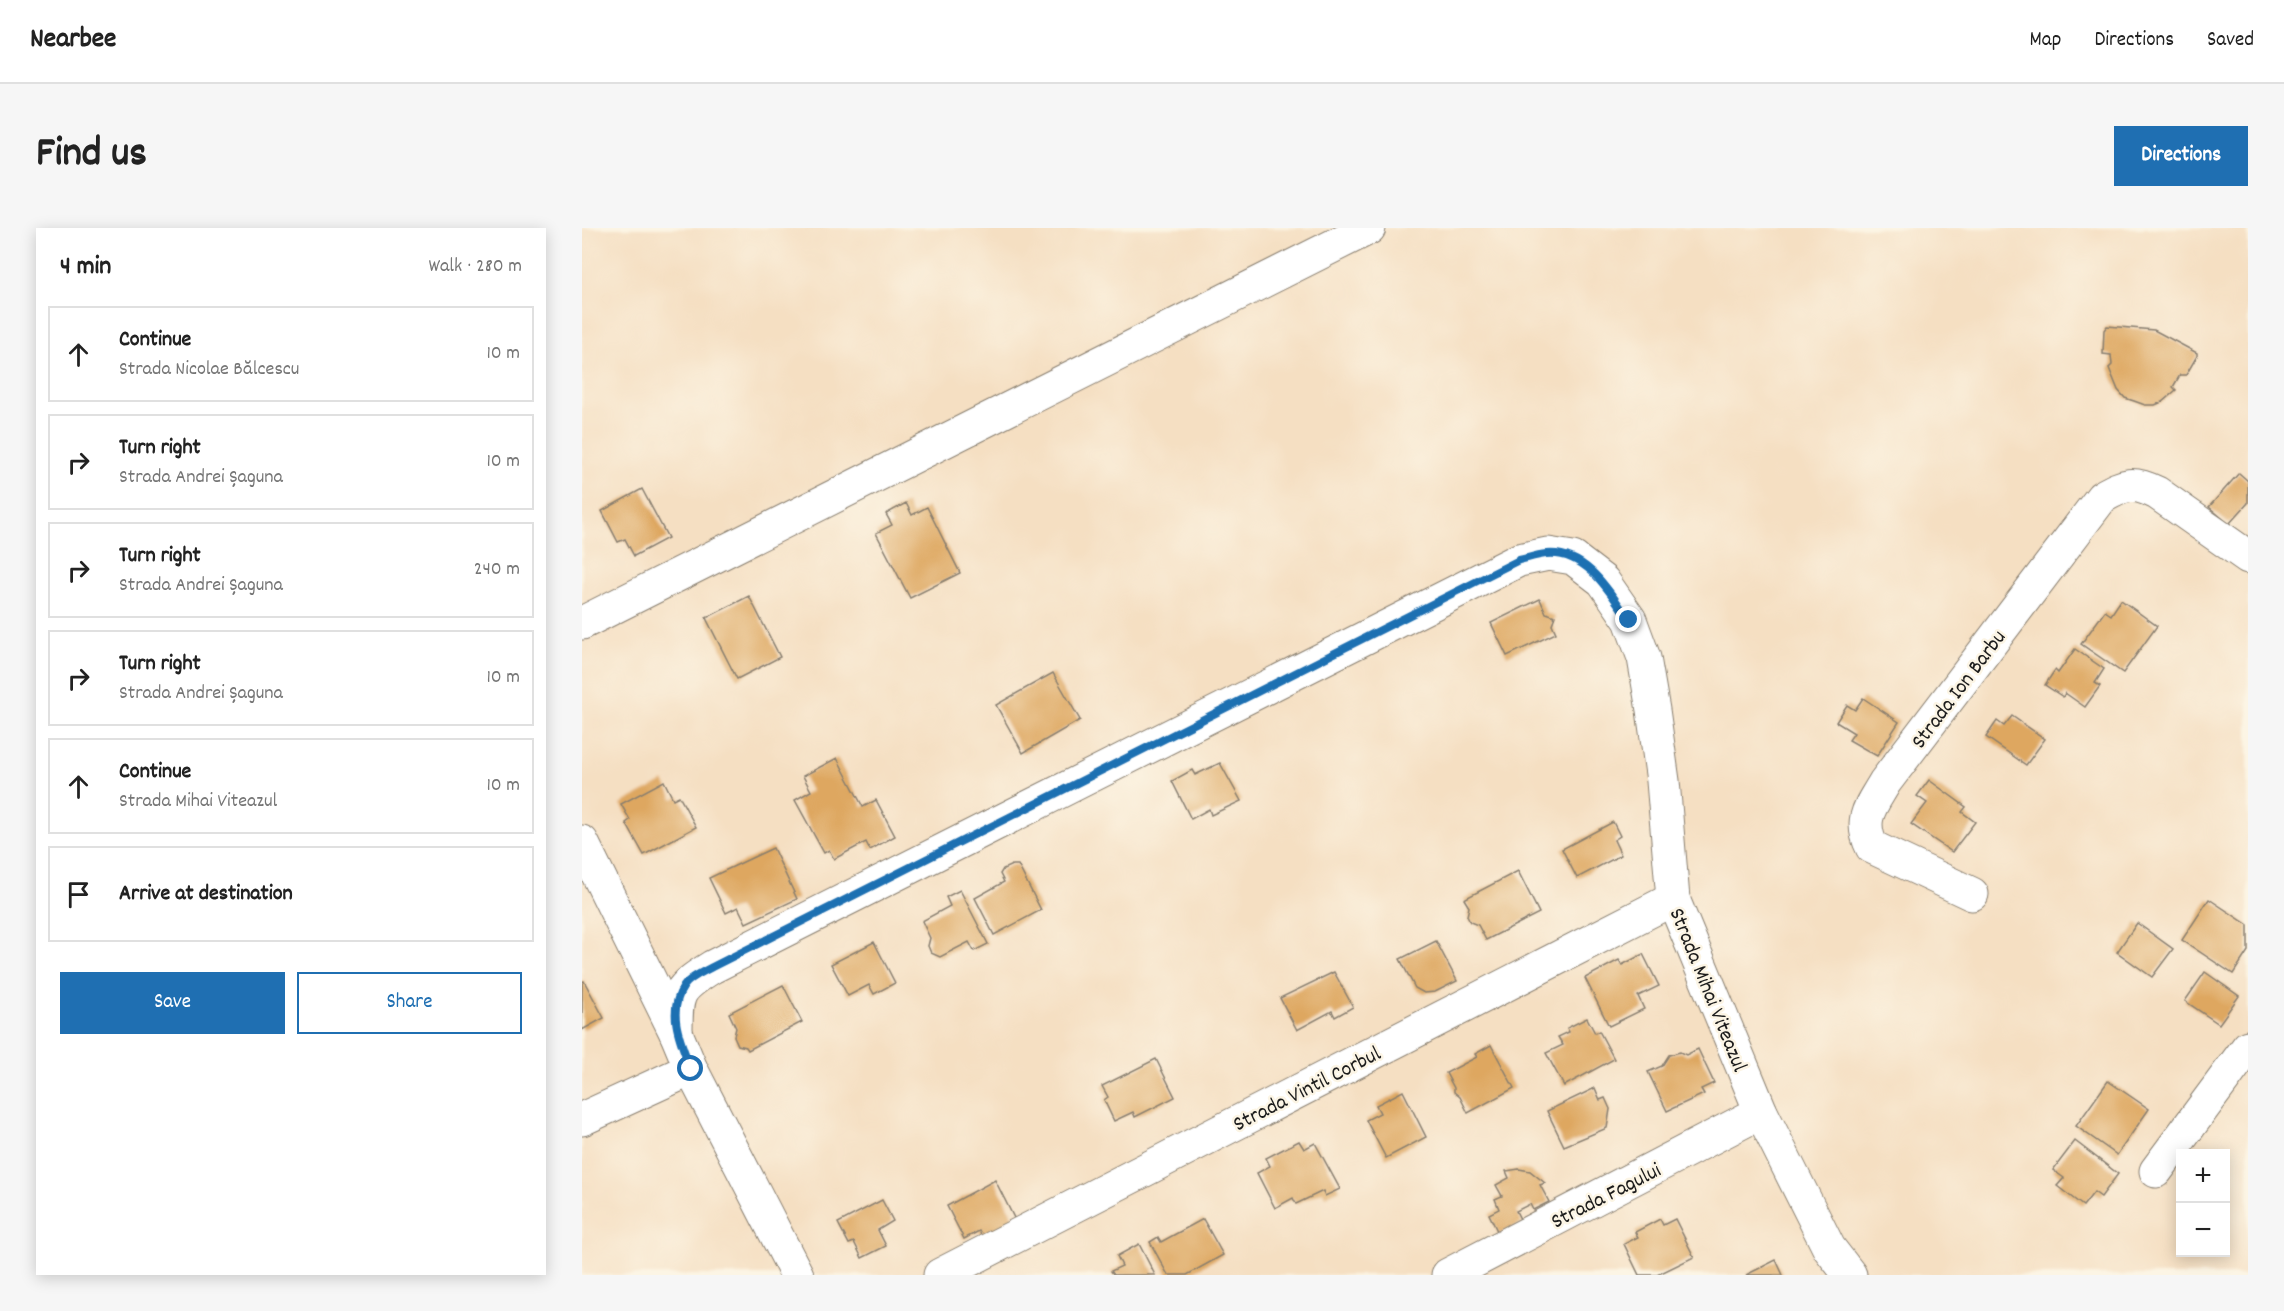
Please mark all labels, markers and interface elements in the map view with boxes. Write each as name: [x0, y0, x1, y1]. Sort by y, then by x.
text: Nearbee: [30, 21, 116, 61]
text: Map: [2030, 26, 2061, 56]
text: Directions: [2094, 26, 2174, 56]
text: Saved: [2207, 26, 2254, 56]
text: Find us: [36, 126, 147, 186]
button: Directions: [2114, 126, 2248, 186]
text: 4 min: [60, 249, 111, 286]
text: Walk · 280 m: [428, 253, 522, 281]
text: Continue: [119, 325, 191, 356]
icon: ahead: [62, 338, 95, 371]
text: 10 m: [486, 340, 520, 368]
text: Strada Nicolae Bălcescu: [119, 356, 299, 384]
text: Turn right: [119, 433, 201, 464]
icon: right: [62, 446, 95, 479]
text: 10 m: [486, 448, 520, 476]
text: Strada Andrei Șaguna: [119, 464, 283, 492]
text: Turn right: [119, 541, 201, 572]
icon: right: [62, 554, 95, 587]
text: 240 m: [474, 556, 520, 584]
text: Strada Andrei Șaguna: [119, 572, 283, 600]
route end: [1615, 606, 1641, 632]
street label: Strada Ion Barbu: [1905, 624, 2015, 756]
text: Turn right: [119, 649, 201, 680]
icon: right: [62, 662, 95, 695]
text: 10 m: [486, 664, 520, 692]
text: Strada Andrei Șaguna: [119, 680, 283, 708]
text: Continue: [119, 757, 191, 788]
icon: ahead: [62, 770, 95, 803]
text: 10 m: [486, 772, 520, 800]
text: Strada Mihai Viteazul: [119, 788, 277, 816]
icon: arrive: [62, 878, 95, 911]
text: Arrive at destination: [119, 879, 293, 910]
street label: Strada Mihai Viteazul: [1660, 904, 1754, 1077]
button: Save: [60, 972, 285, 1034]
button: Share: [297, 972, 522, 1034]
street label: Strada Vintil Corbul: [1228, 1039, 1387, 1141]
route start: [677, 1055, 703, 1081]
map controls: [2176, 1149, 2230, 1257]
button: +: [2176, 1149, 2230, 1203]
street label: Strada Fagului: [1546, 1156, 1667, 1238]
button: −: [2176, 1203, 2230, 1257]

